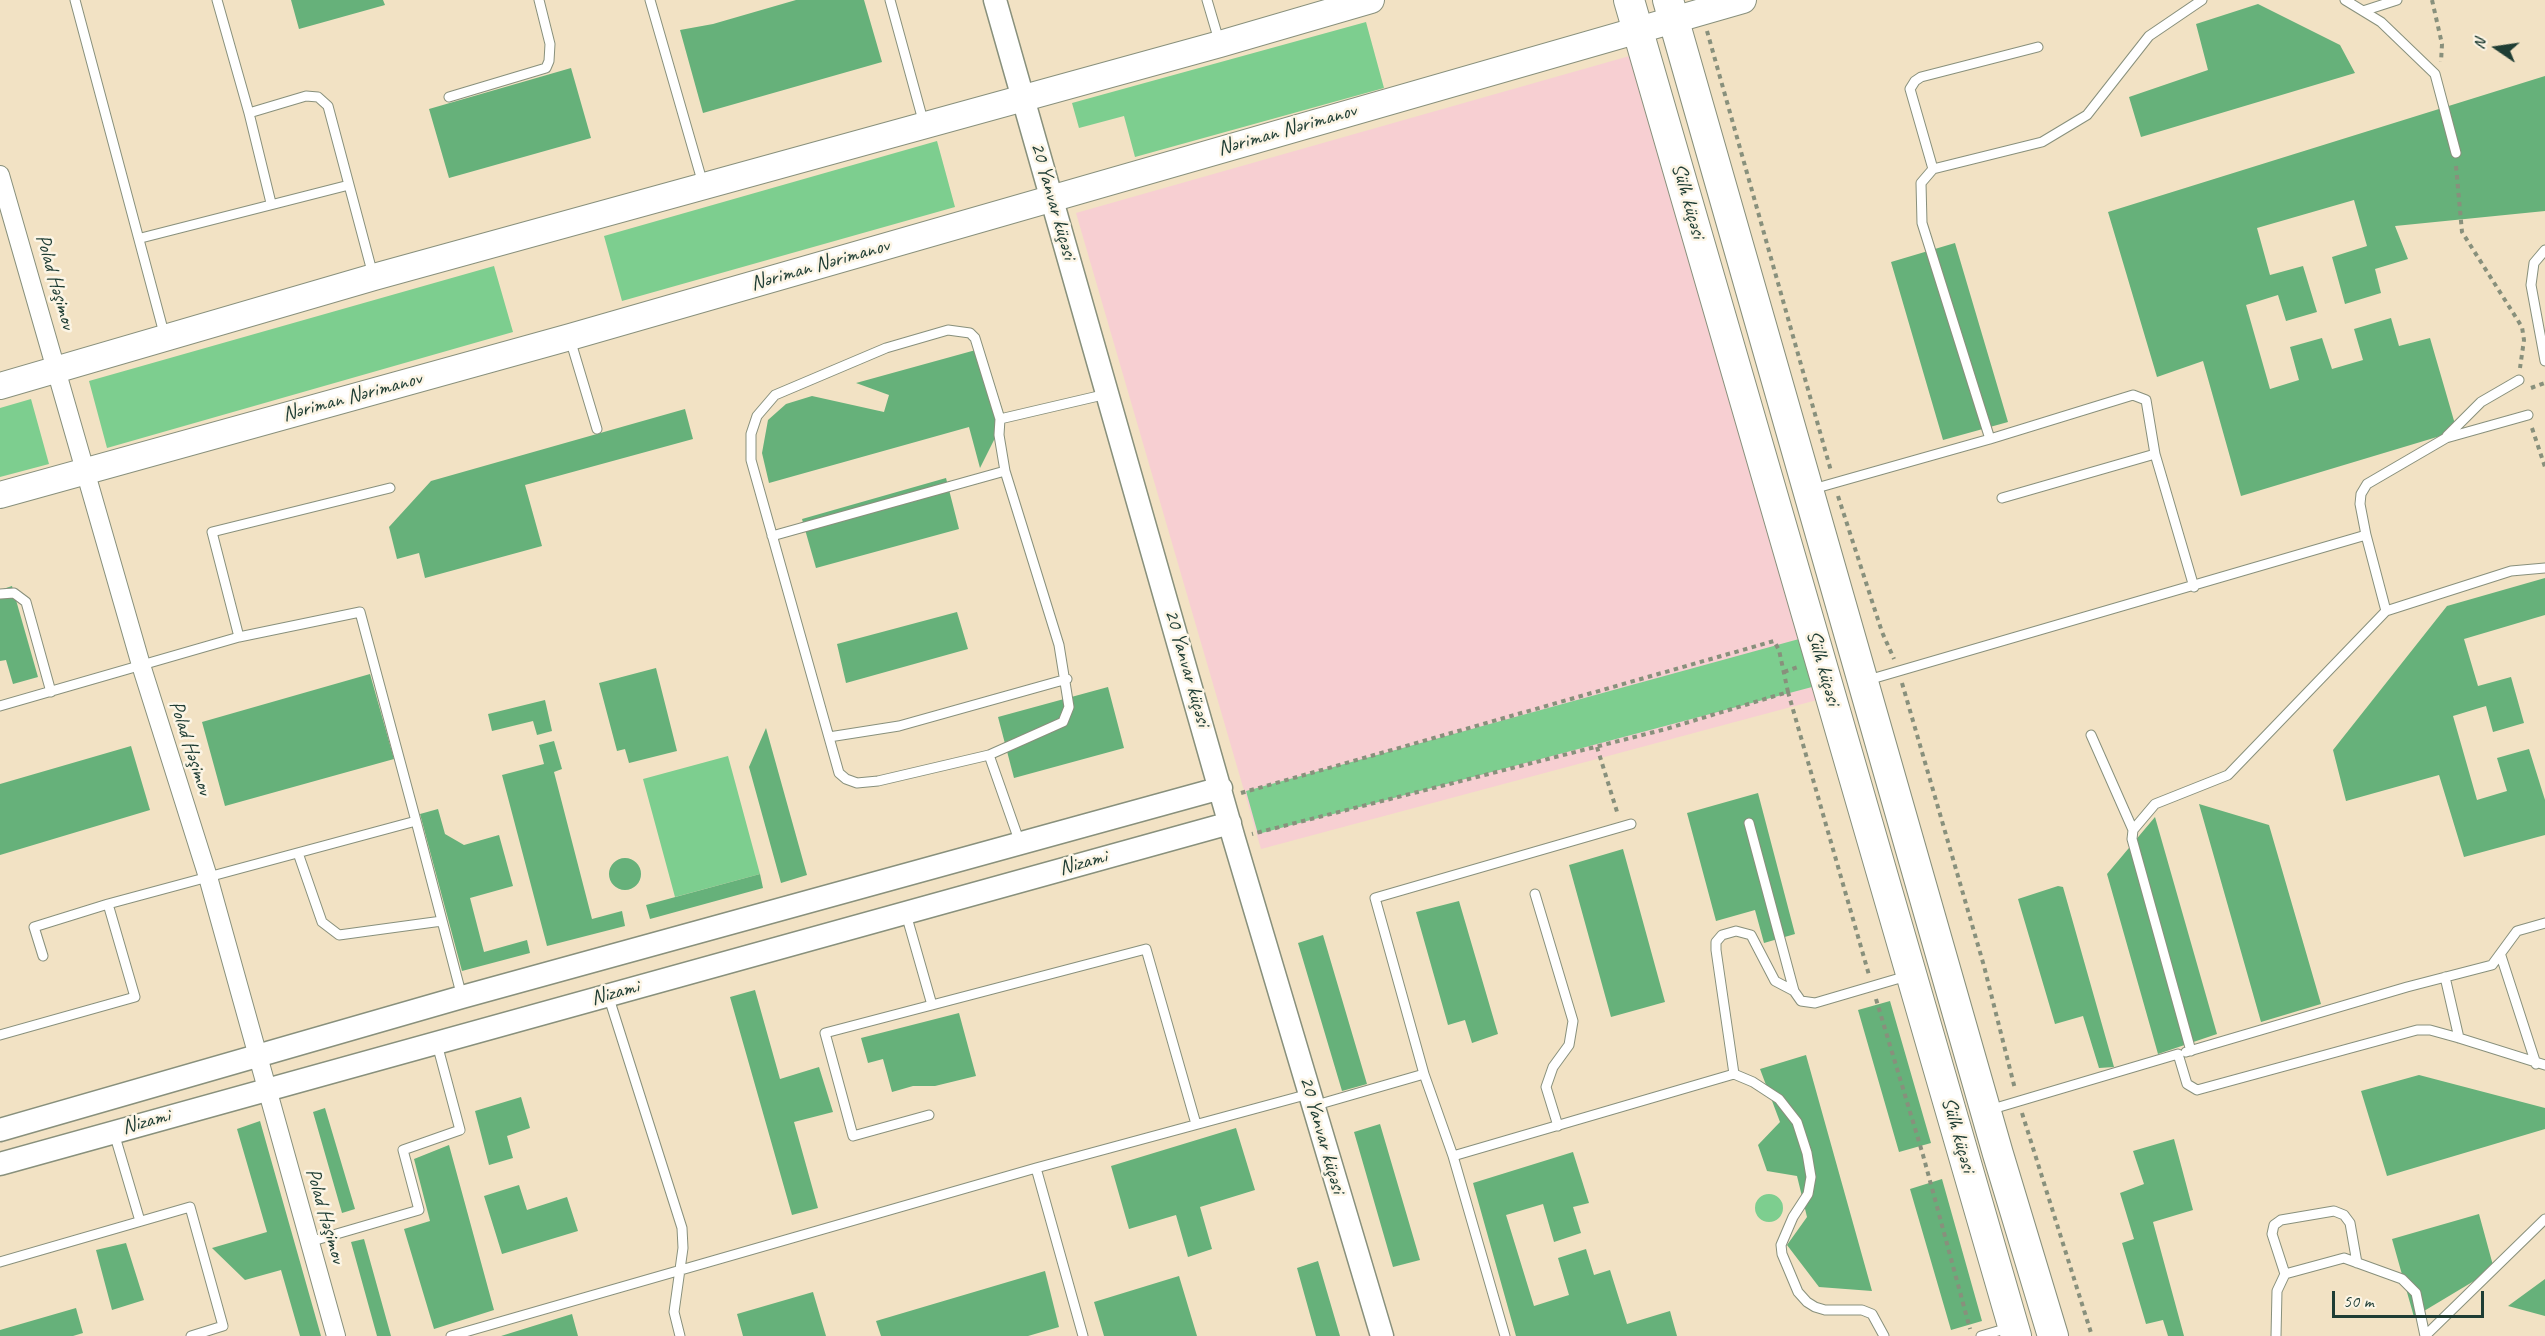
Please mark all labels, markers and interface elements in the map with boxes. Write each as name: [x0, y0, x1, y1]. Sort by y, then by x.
north arrow: [2467, 18, 2527, 78]
text: N: [2469, 37, 2490, 51]
street label: Nəriman Nərimanov: [1215, 98, 1359, 162]
street label: 20 Yanvar küçəsi: [1024, 140, 1082, 262]
street label: Sülh küçəsi: [1665, 161, 1711, 241]
street label: Polad Həşimov: [29, 232, 81, 332]
street label: Nəriman Nərimanov: [748, 233, 892, 297]
street label: Nəriman Nərimanov: [280, 366, 424, 428]
street label: 20 Yanvar küçəsi: [1158, 607, 1216, 729]
street label: Sülh küçəsi: [1800, 628, 1846, 708]
street label: Polad Həşimov: [163, 698, 217, 798]
street label: Nizami: [1056, 845, 1110, 881]
street label: Nizami: [588, 975, 642, 1011]
street label: 20 Yanvar küçəsi: [1293, 1074, 1351, 1196]
street label: Sülh küçəsi: [1935, 1095, 1981, 1175]
street label: Nizami: [119, 1104, 173, 1140]
street label: Polad Həşimov: [299, 1166, 351, 1266]
scale bar: [2335, 1279, 2486, 1317]
text: 50 m: [2343, 1290, 2374, 1312]

